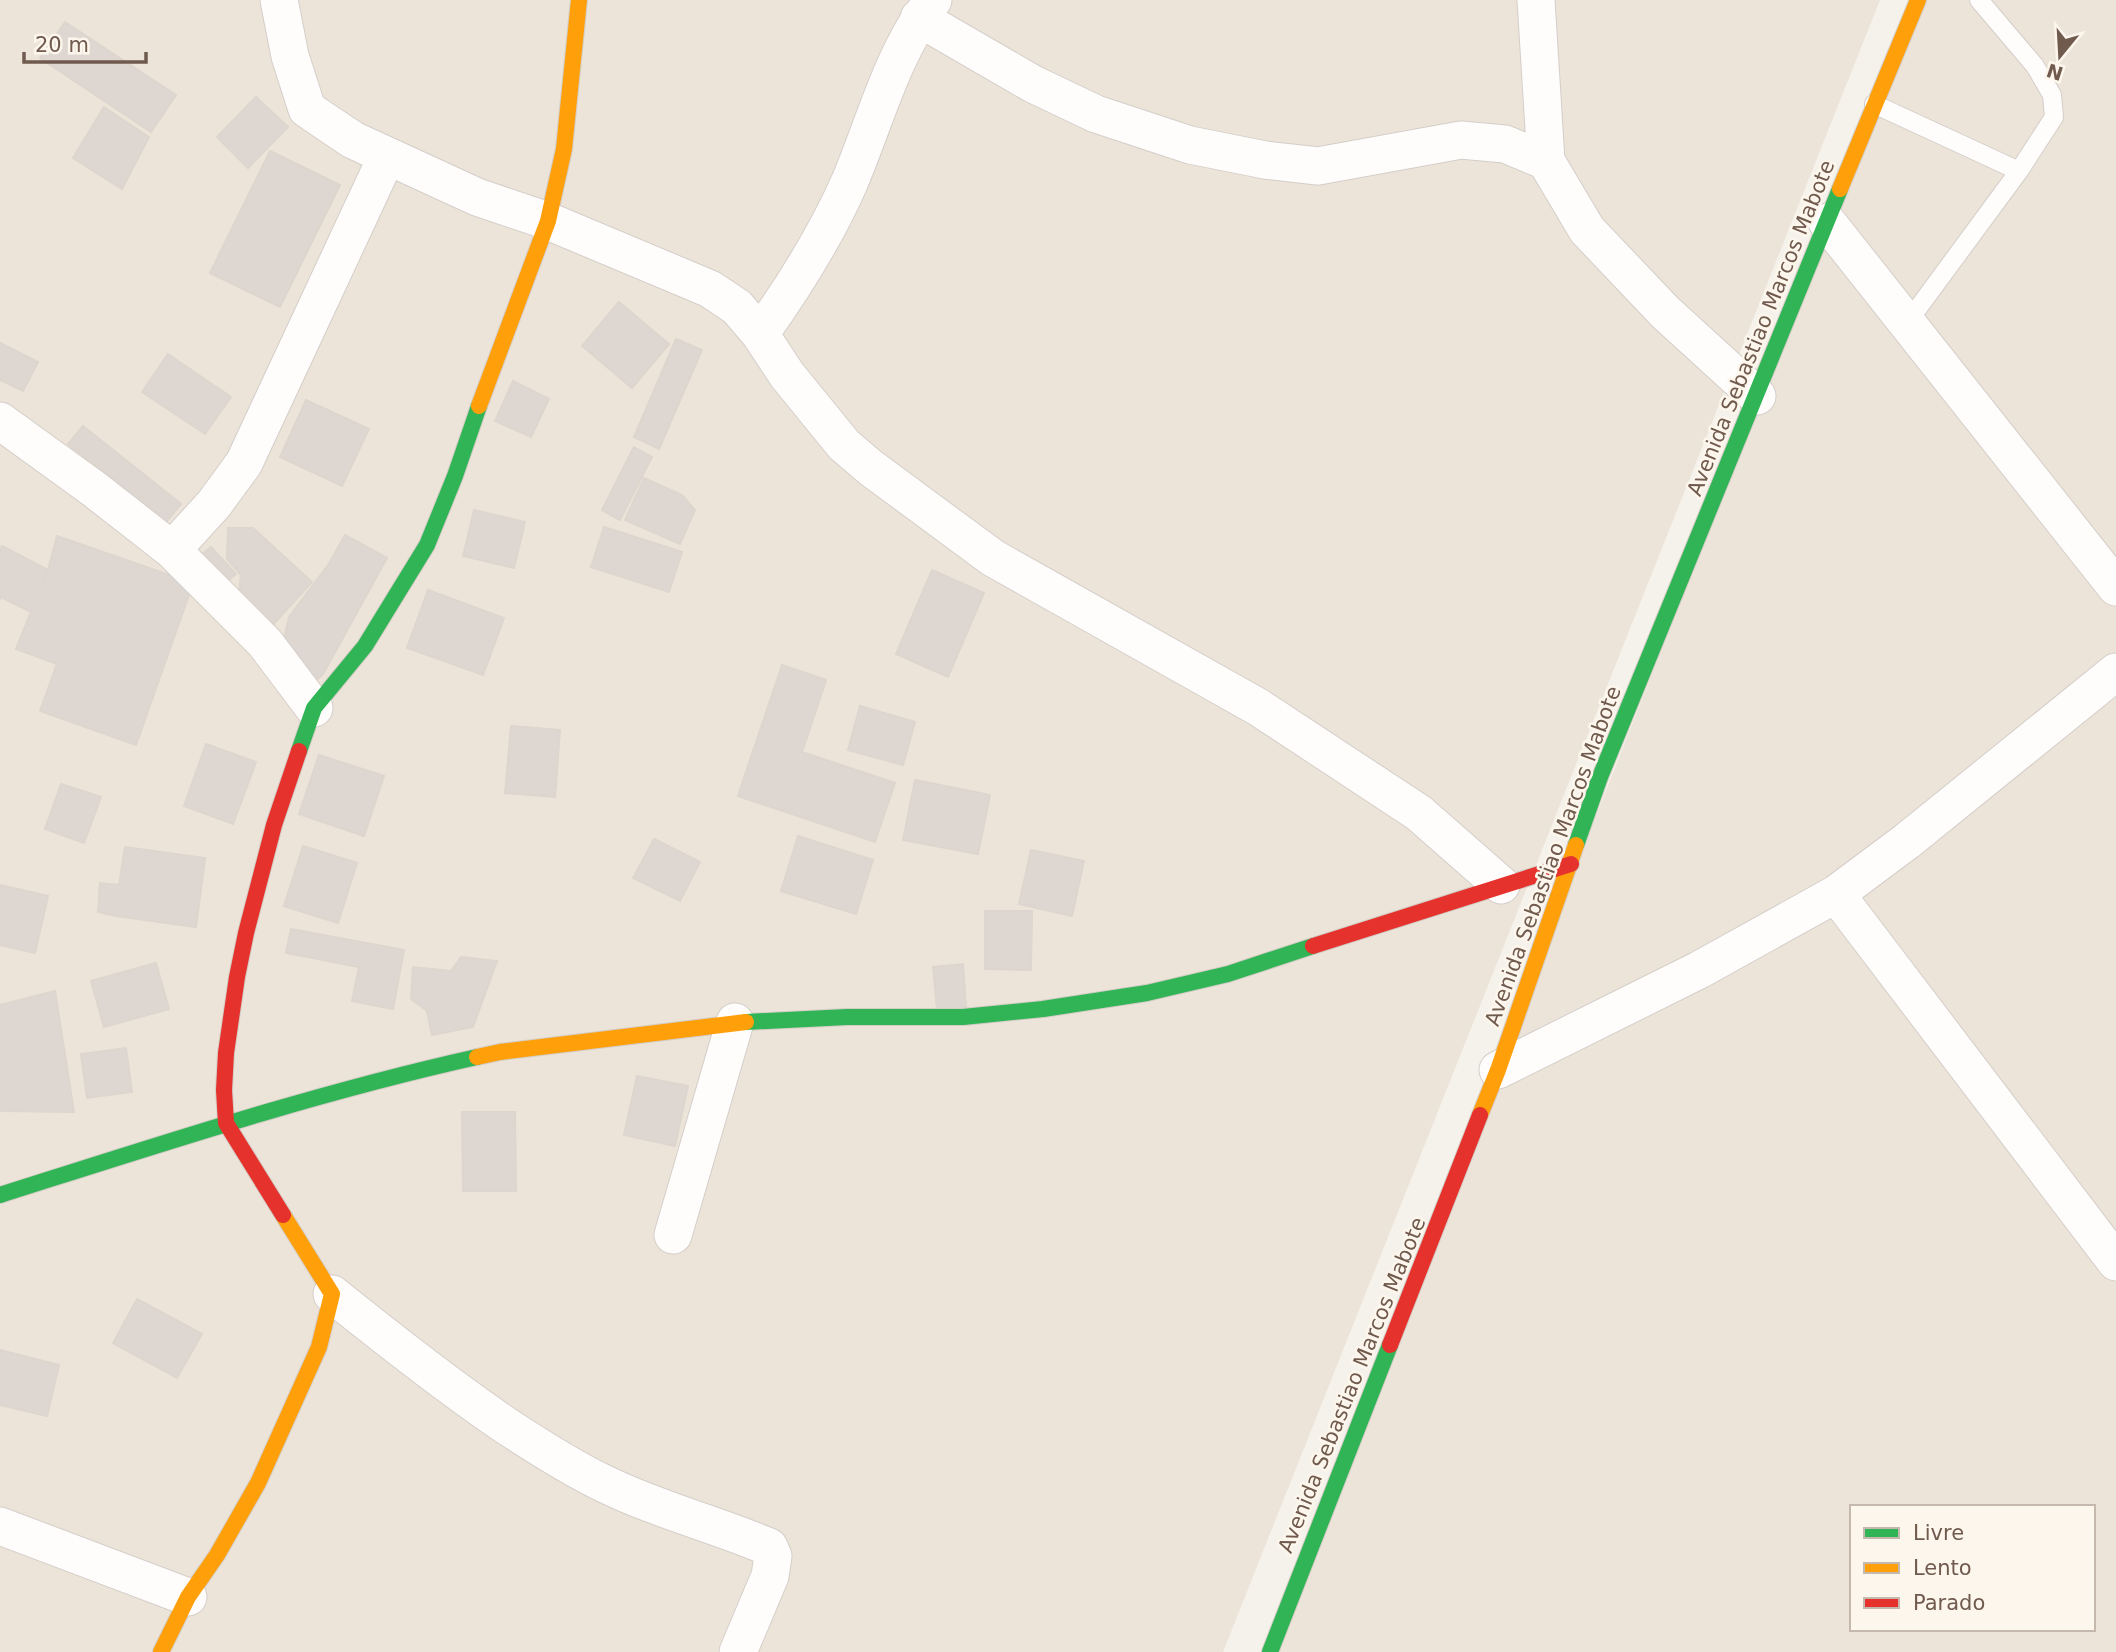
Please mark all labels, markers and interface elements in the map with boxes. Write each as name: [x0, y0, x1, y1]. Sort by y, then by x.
scale bar: [24, 21, 147, 65]
north arrow: [2025, 21, 2095, 91]
text: 20 m: [35, 33, 89, 57]
text: N: [2044, 59, 2066, 85]
street label: Avenida Sebastiao Marcos Mabote: [1682, 157, 1840, 499]
street label: Avenida Sebastiao Marcos Mabote: [1480, 683, 1626, 1029]
street label: Avenida Sebastiao Marcos Mabote: [1273, 1214, 1431, 1556]
legend: [1850, 1505, 2095, 1631]
text: Livre: [1913, 1521, 1964, 1545]
text: Lento: [1913, 1556, 1972, 1580]
text: Parado: [1913, 1591, 1985, 1615]

